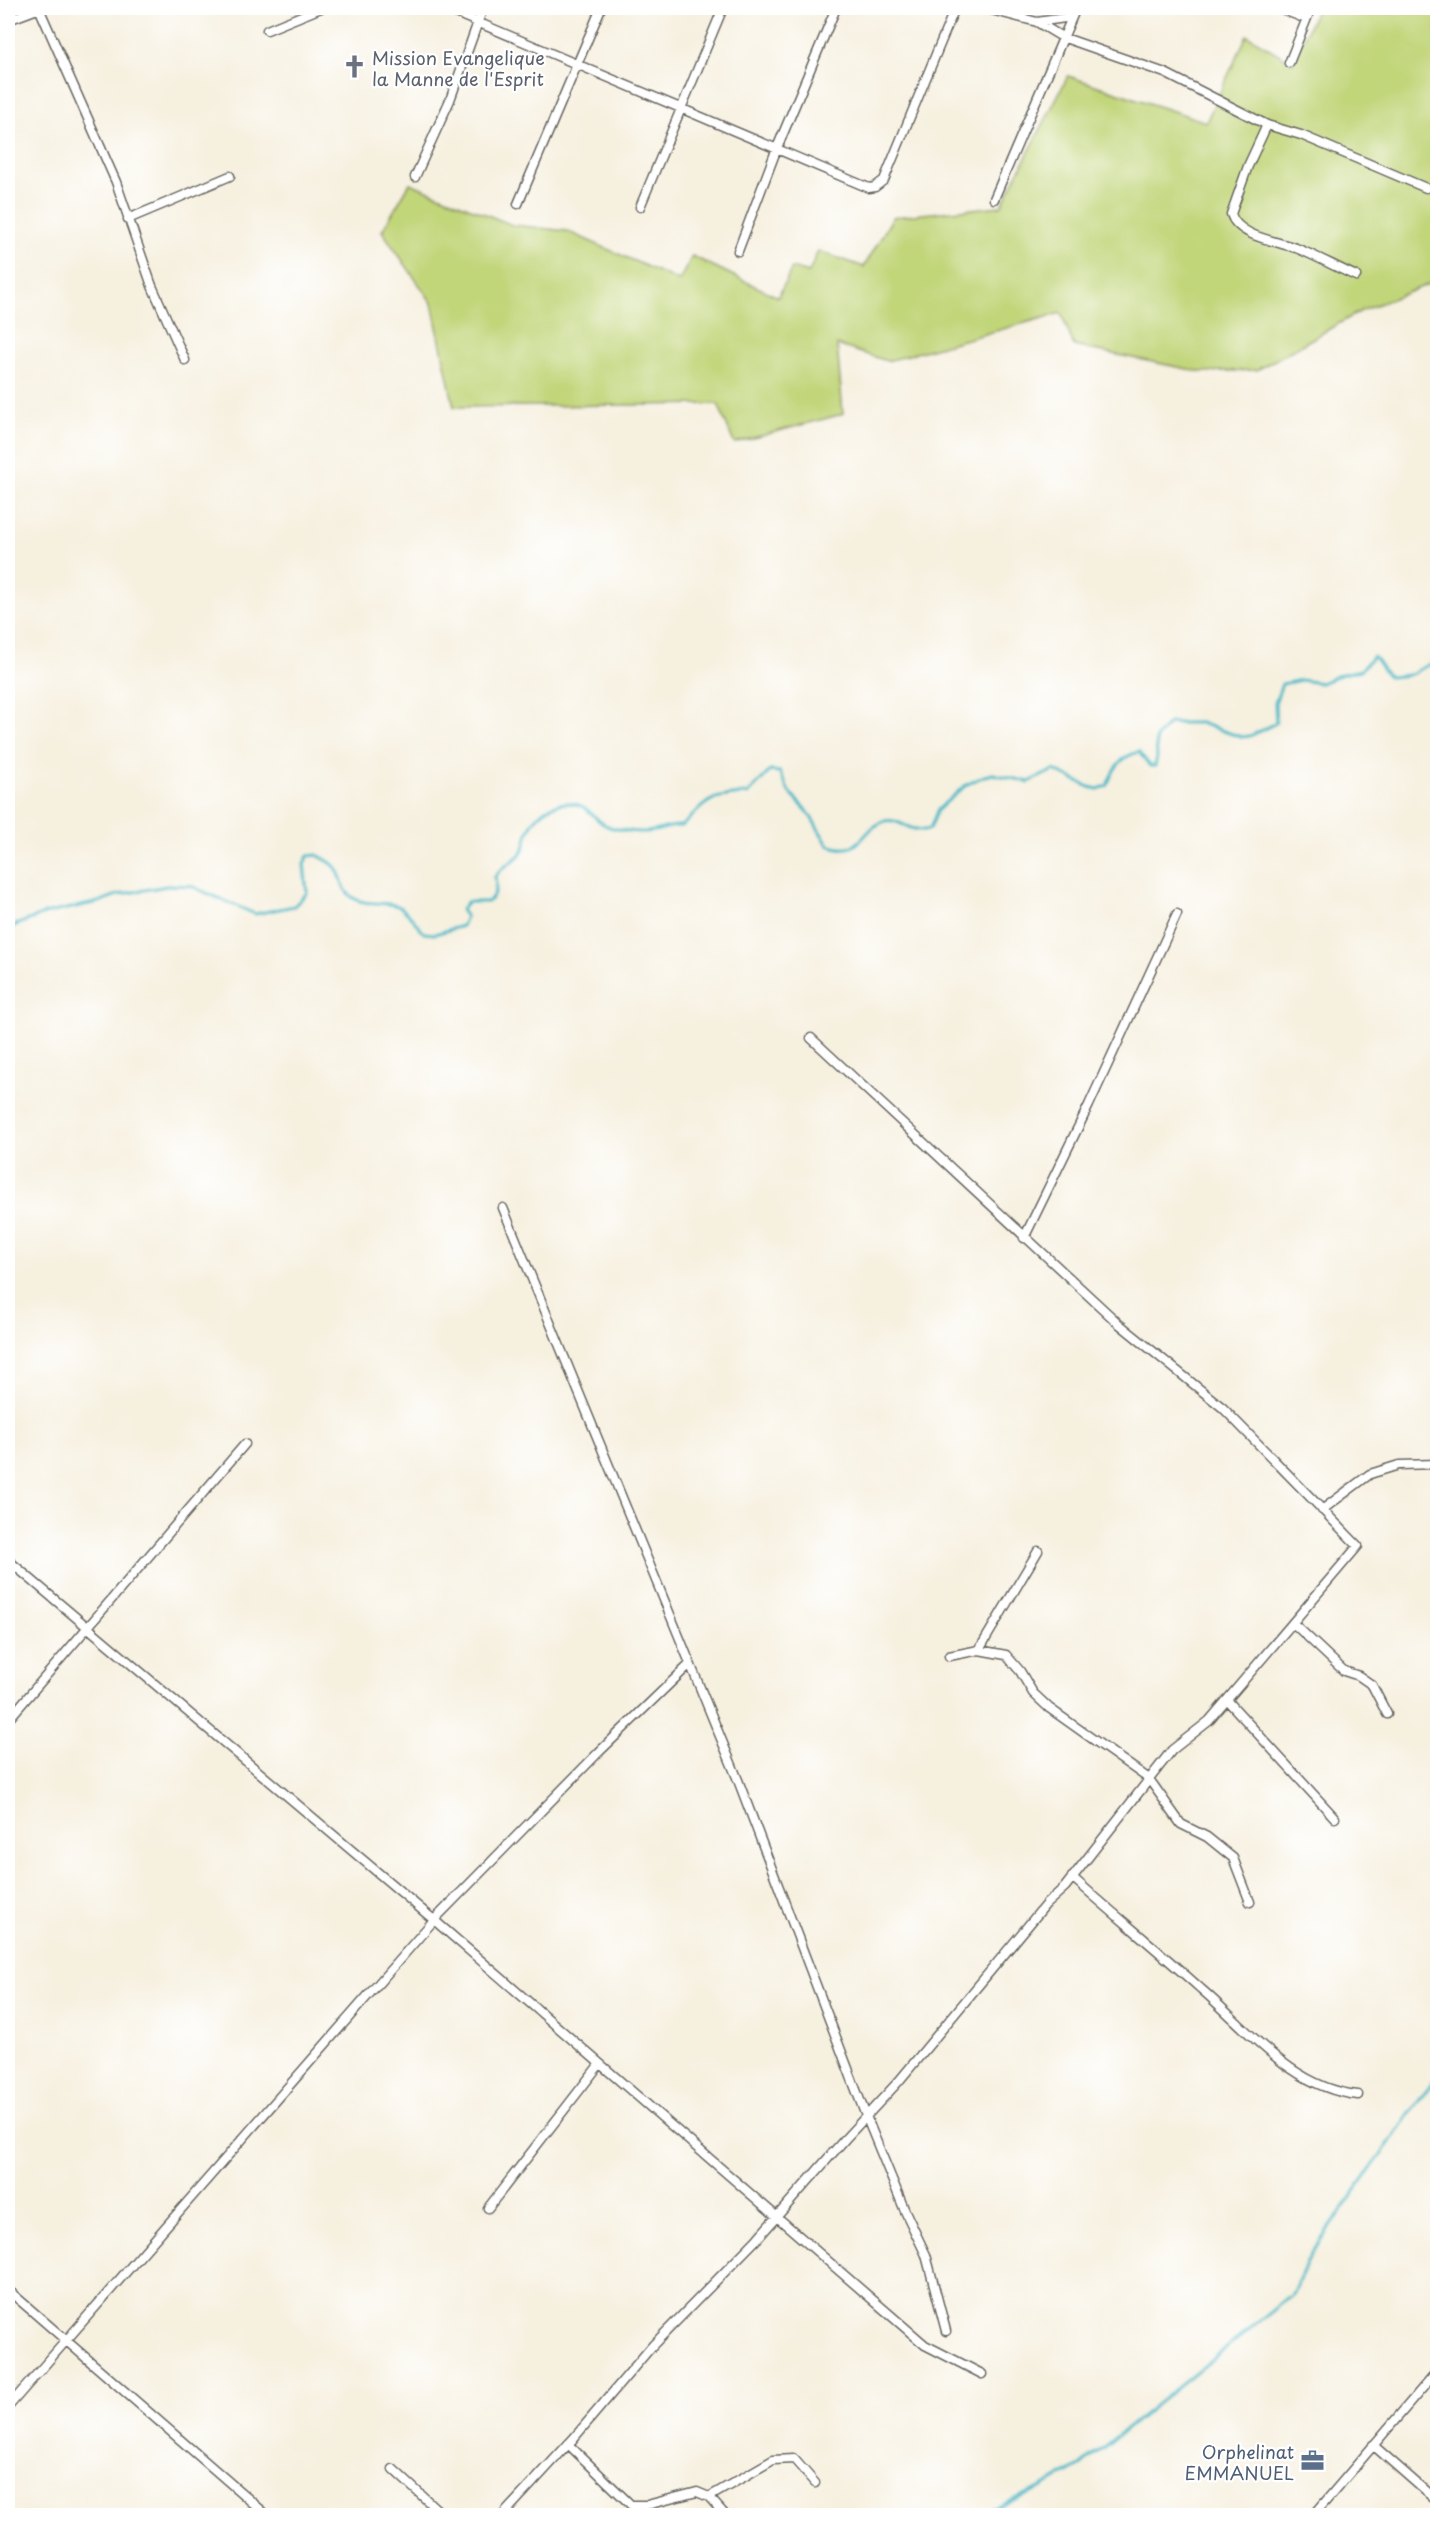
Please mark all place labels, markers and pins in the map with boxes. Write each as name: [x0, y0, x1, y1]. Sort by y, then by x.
place label: Mission Evangelique la Manne de l'Esprit: [372, 44, 545, 92]
church icon: Mission Evangelique la Manne de l'Esprit: [341, 54, 367, 80]
place label: Orphelinat EMMANUEL: [1185, 2438, 1294, 2486]
office icon: Orphelinat EMMANUEL: [1299, 2448, 1325, 2474]

